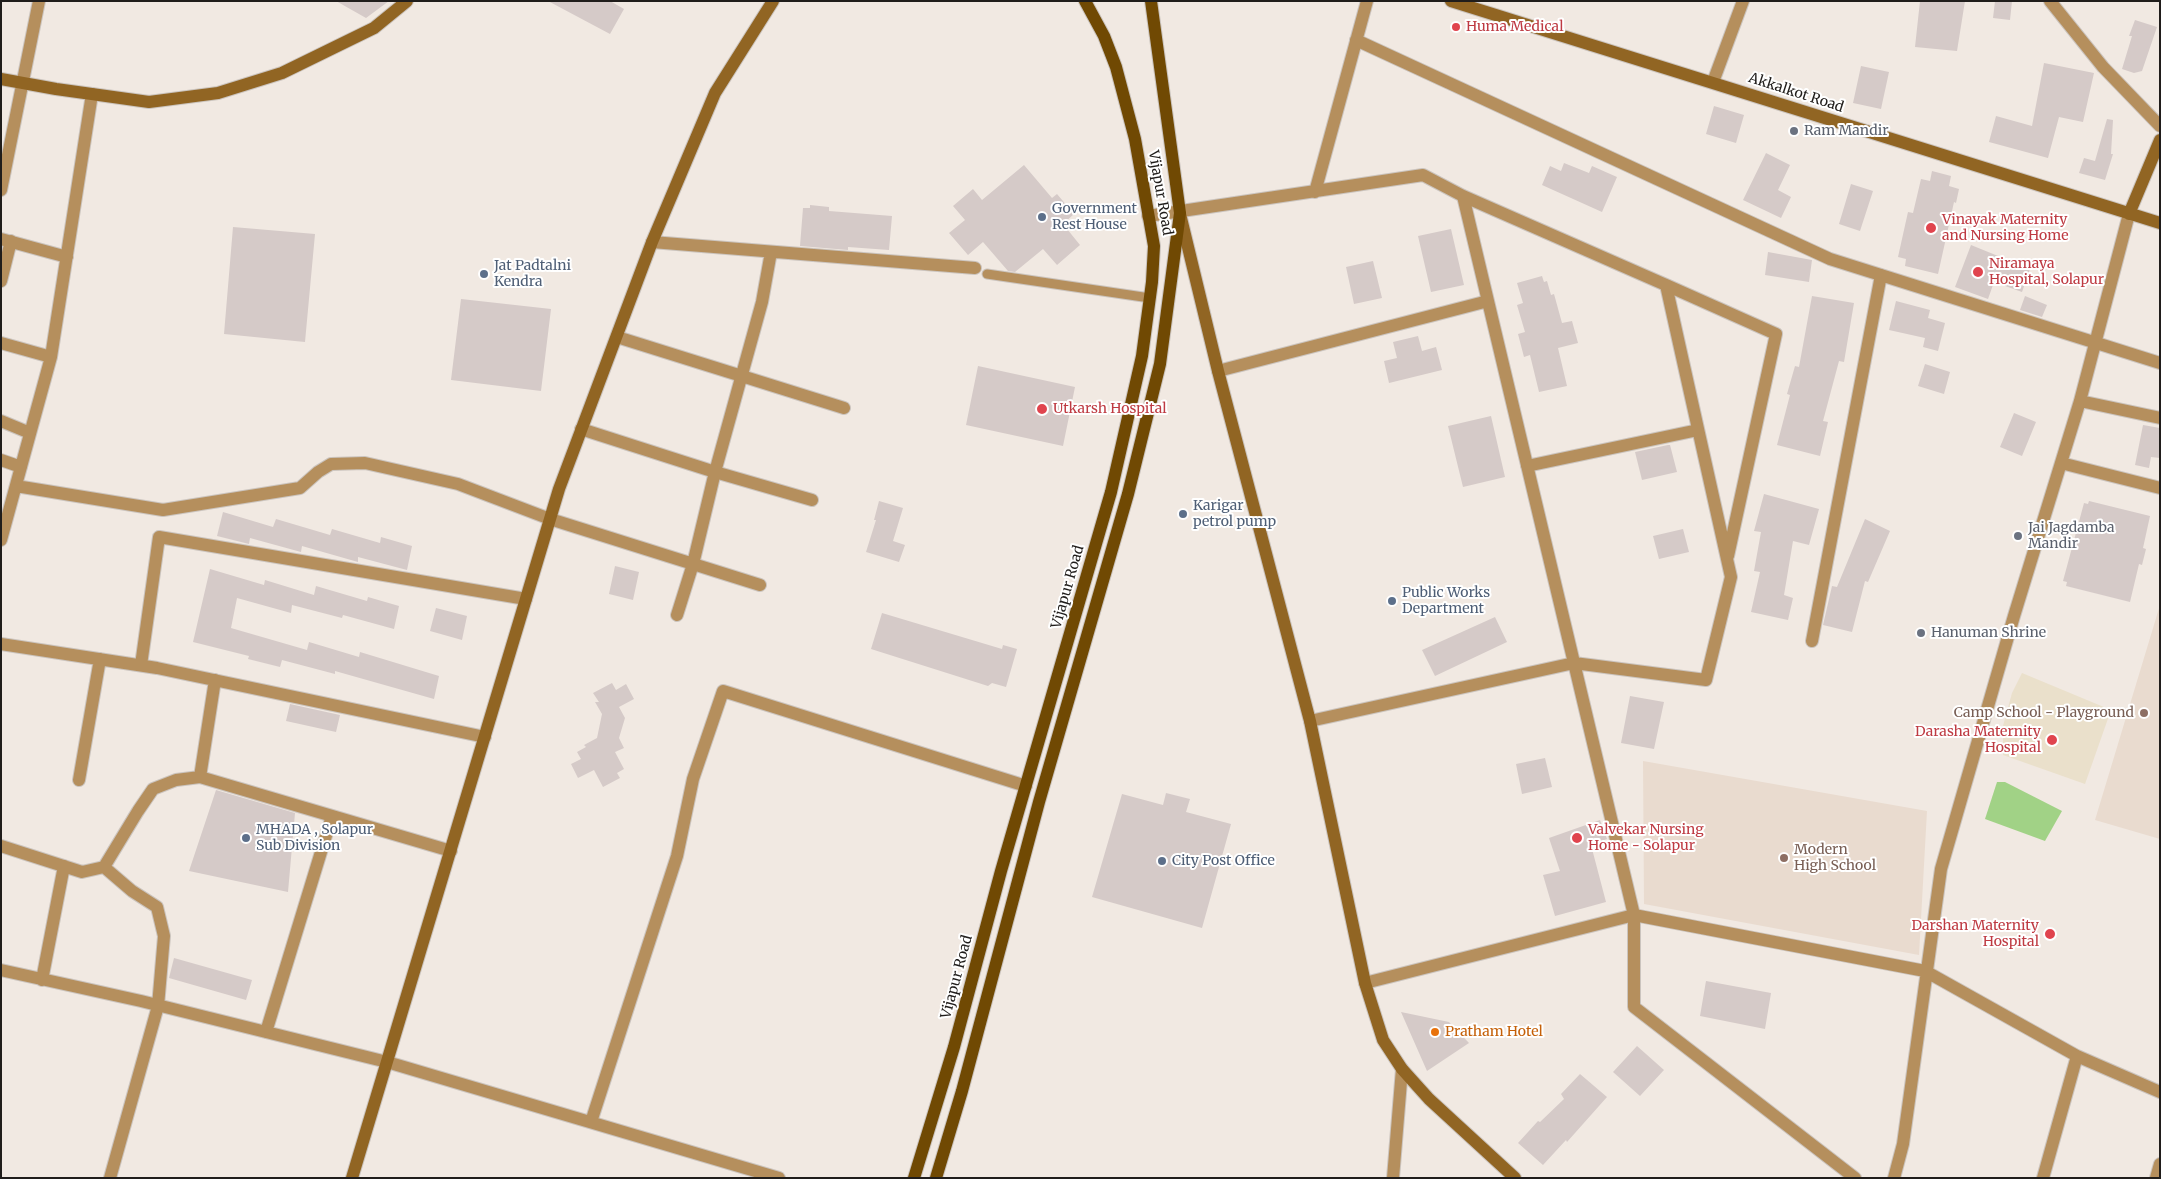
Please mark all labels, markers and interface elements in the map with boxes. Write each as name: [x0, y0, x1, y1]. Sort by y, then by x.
place label: Huma Medical: [1466, 19, 1564, 35]
marker: Huma Medical: [1450, 21, 1462, 33]
street label: Akkalkot Road: [1746, 70, 1846, 116]
place label: Ram Mandir: [1804, 123, 1888, 139]
marker: Ram Mandir: [1788, 125, 1800, 137]
street label: Vijapur Road: [1144, 149, 1176, 237]
place label: Government Rest House: [1052, 201, 1137, 233]
marker: Government Rest House: [1036, 211, 1048, 223]
place label: Vinayak Maternity and Nursing Home: [1942, 212, 2068, 244]
marker: Vinayak Maternity and Nursing Home: [1924, 221, 1938, 235]
place label: Niramaya Hospital, Solapur: [1989, 256, 2104, 288]
place label: Jat Padtalni Kendra: [494, 258, 571, 290]
marker: Niramaya Hospital, Solapur: [1971, 265, 1985, 279]
marker: Jat Padtalni Kendra: [478, 268, 490, 280]
place label: Utkarsh Hospital: [1053, 401, 1167, 417]
marker: Utkarsh Hospital: [1035, 402, 1049, 416]
place label: Karigar petrol pump: [1193, 498, 1276, 530]
marker: Karigar petrol pump: [1177, 508, 1189, 520]
place label: Jai Jagdamba Mandir: [2028, 520, 2115, 552]
marker: Jai Jagdamba Mandir: [2012, 530, 2024, 542]
street label: Vijapur Road: [1048, 543, 1088, 631]
place label: Public Works Department: [1402, 585, 1490, 618]
marker: Public Works Department: [1386, 595, 1398, 607]
place label: Hanuman Shrine: [1931, 625, 2046, 641]
marker: Hanuman Shrine: [1915, 627, 1927, 639]
place label: Camp School - Playground: [1954, 705, 2134, 721]
marker: Camp School - Playground: [2138, 707, 2150, 719]
place label: Darasha Maternity Hospital: [1915, 724, 2041, 756]
marker: Darasha Maternity Hospital: [2045, 733, 2059, 747]
place label: MHADA , Solapur Sub Division: [256, 822, 373, 854]
place label: Valvekar Nursing Home - Solapur: [1588, 822, 1704, 854]
marker: Valvekar Nursing Home - Solapur: [1570, 831, 1584, 845]
marker: MHADA , Solapur Sub Division: [240, 832, 252, 844]
place label: Modern High School: [1794, 842, 1876, 874]
marker: Modern High School: [1778, 852, 1790, 864]
place label: City Post Office: [1172, 853, 1275, 869]
marker: City Post Office: [1156, 855, 1168, 867]
place label: Darshan Maternity Hospital: [1911, 918, 2039, 950]
marker: Darshan Maternity Hospital: [2043, 927, 2057, 941]
street label: Vijapur Road: [938, 933, 976, 1021]
place label: Pratham Hotel: [1445, 1024, 1543, 1040]
marker: Pratham Hotel: [1429, 1026, 1441, 1038]

